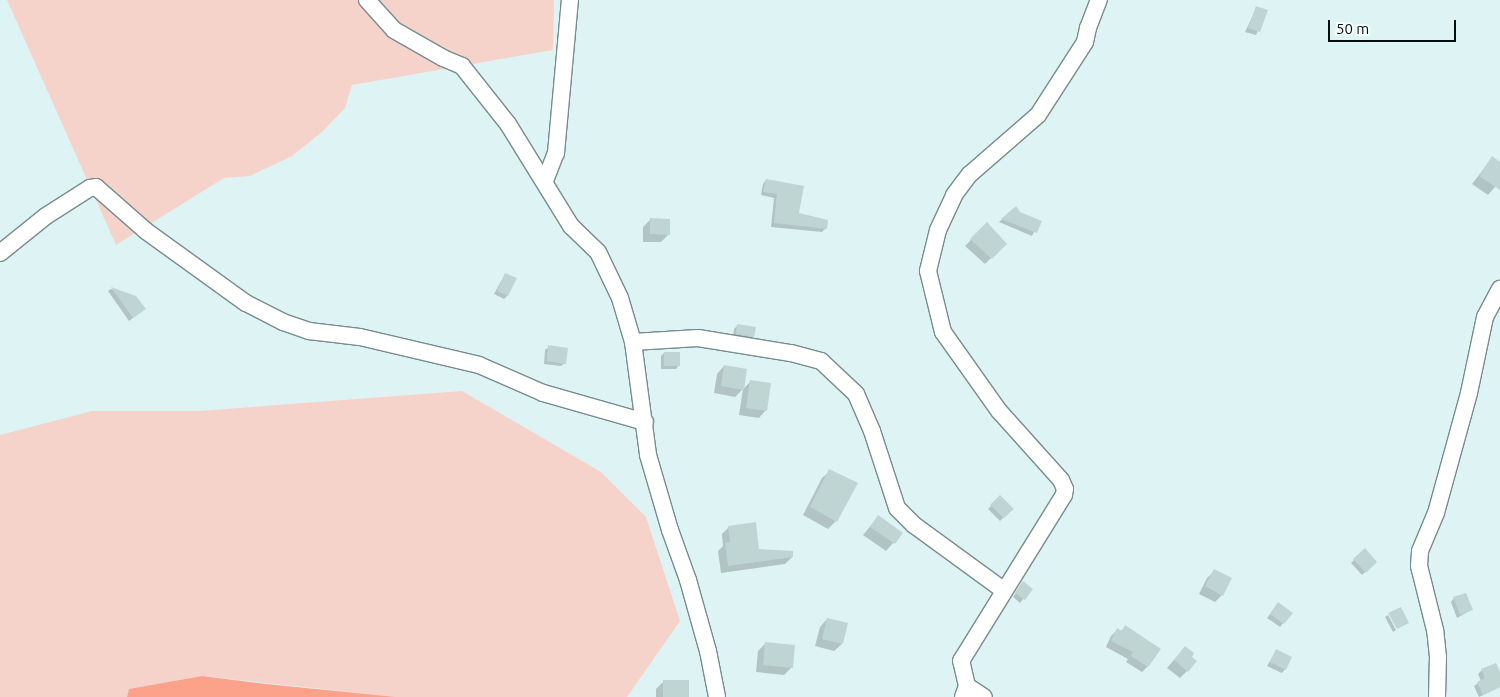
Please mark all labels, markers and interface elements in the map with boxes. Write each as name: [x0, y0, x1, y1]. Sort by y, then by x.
scale bar: [1330, 10, 1458, 42]
text: 50 m: [1336, 20, 1369, 37]

